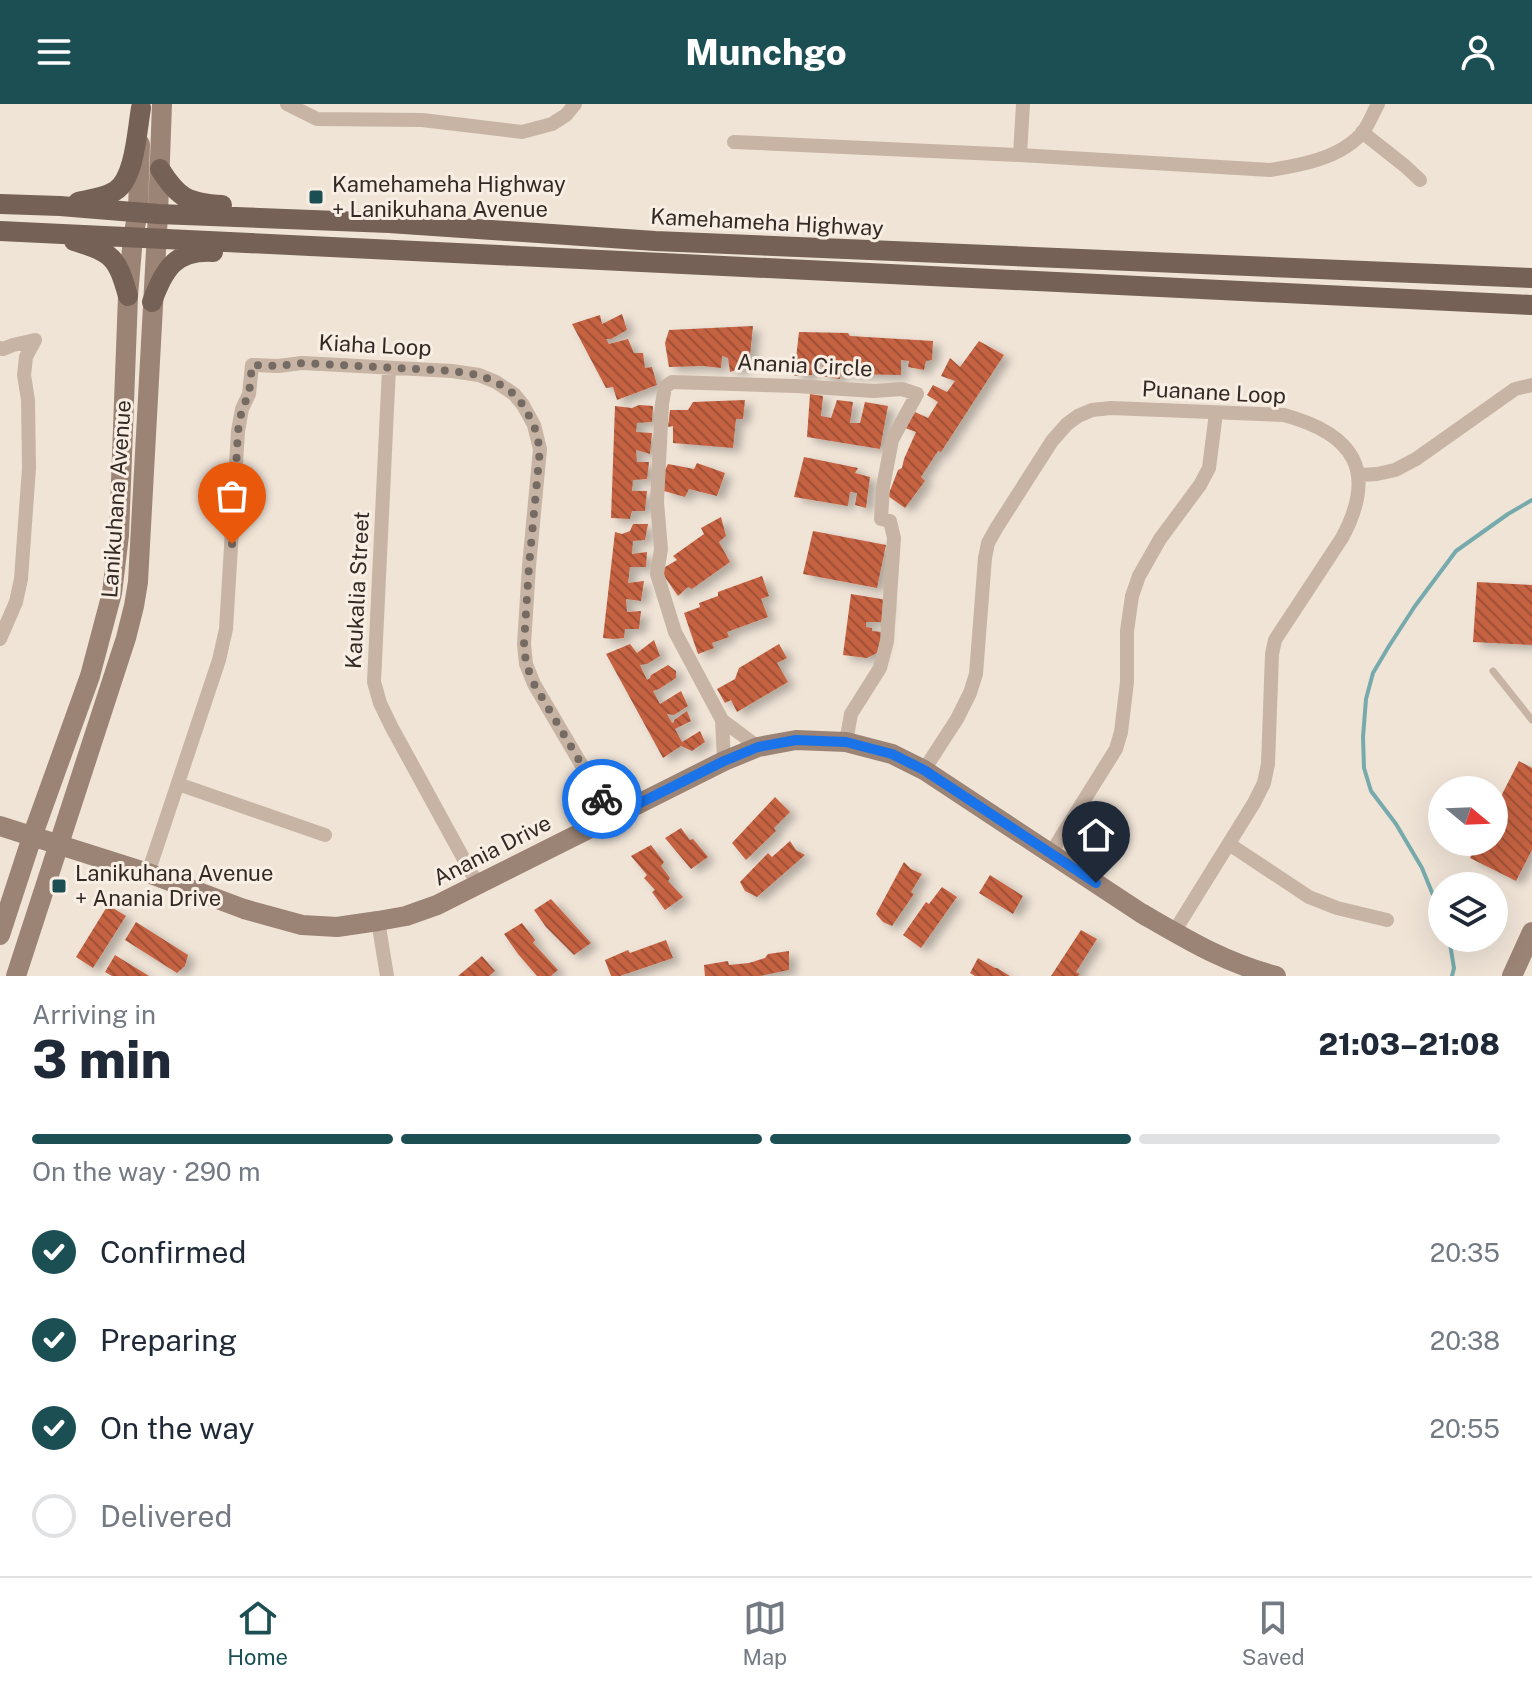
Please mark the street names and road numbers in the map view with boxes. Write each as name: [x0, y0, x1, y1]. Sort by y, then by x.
street label: Kamehameha Highway: [650, 203, 885, 241]
street label: Kiaha Loop: [318, 329, 432, 361]
street label: Anania Circle: [737, 348, 873, 382]
street label: Puanane Loop: [1141, 375, 1287, 409]
street label: Lanikuhana Avenue: [96, 399, 136, 599]
street label: Kaukalia Street: [340, 510, 374, 670]
street label: Anania Drive: [429, 809, 555, 891]

